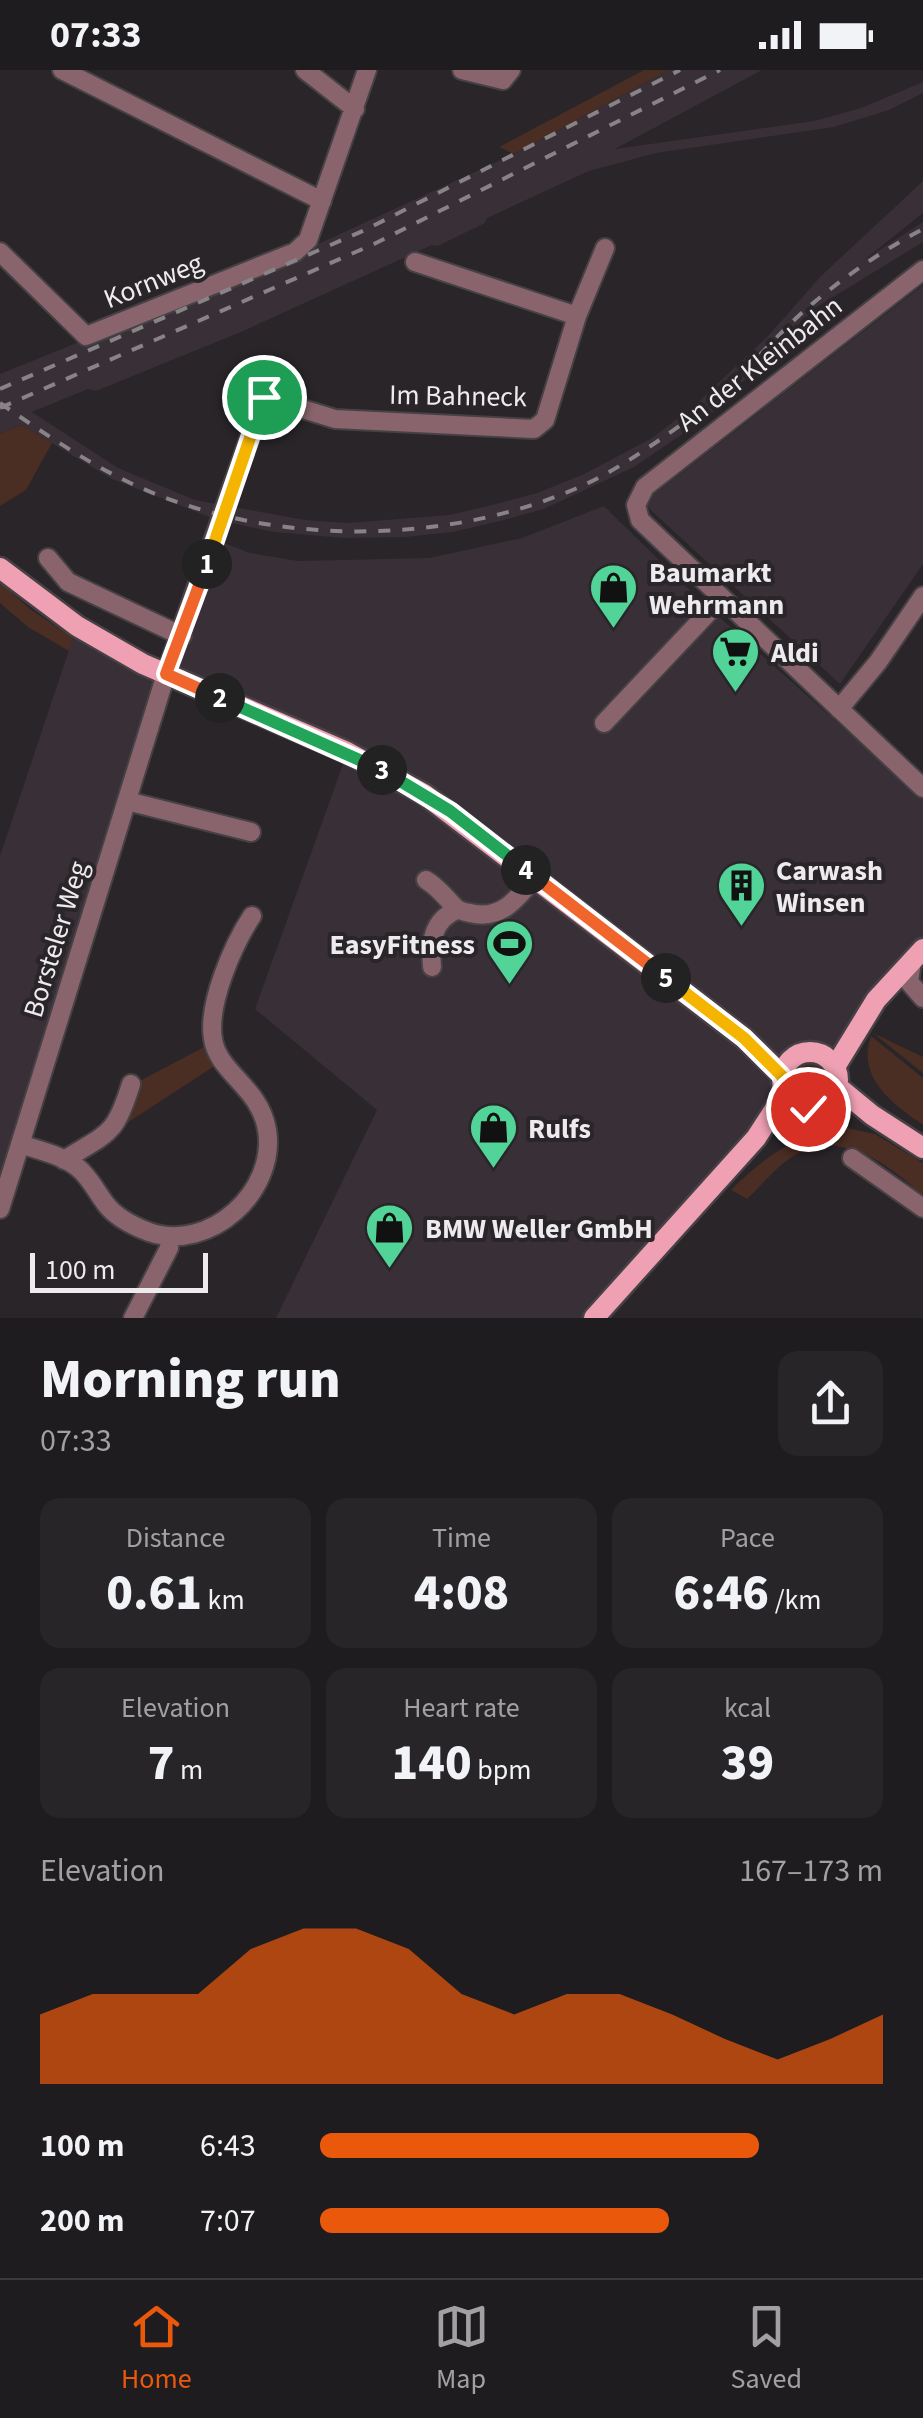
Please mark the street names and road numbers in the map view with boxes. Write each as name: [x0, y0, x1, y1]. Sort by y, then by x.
street label: Kornweg: [98, 243, 209, 319]
street label: An der Kleinbahn: [668, 286, 851, 441]
street label: Im Bahneck: [389, 375, 527, 417]
street label: Borsteler Weg: [13, 856, 99, 1022]

